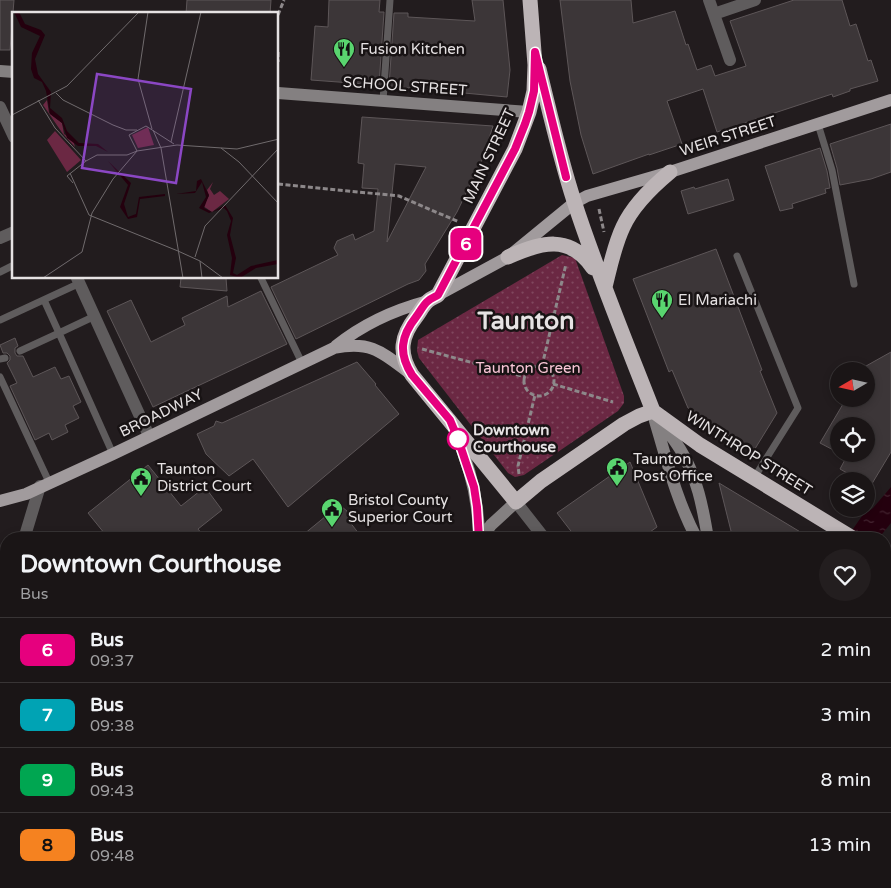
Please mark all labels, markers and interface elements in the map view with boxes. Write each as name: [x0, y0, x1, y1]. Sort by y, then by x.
inset map: [12, 12, 279, 279]
restaurant icon: Fusion Kitchen: [332, 37, 356, 68]
place label: Fusion Kitchen: [360, 40, 465, 58]
street label: SCHOOL STREET: [342, 73, 468, 99]
street label: MAIN STREET: [459, 106, 519, 206]
street label: WEIR STREET: [677, 112, 779, 160]
line badge: 6: [450, 228, 482, 260]
text: 6: [460, 233, 472, 255]
restaurant icon: El Mariachi: [650, 288, 674, 319]
place label: El Mariachi: [678, 291, 757, 309]
district label: Taunton: [476, 306, 575, 336]
park label: Taunton Green: [475, 359, 581, 377]
north arrow: [830, 362, 875, 408]
map controls: [830, 362, 875, 517]
street label: BROADWAY: [116, 385, 206, 441]
street label: WINTHROP STREET: [683, 407, 815, 499]
button: locate: [830, 417, 875, 462]
place label: Downtown Courthouse: [473, 421, 557, 456]
marker: Downtown Courthouse: [447, 428, 469, 450]
place label: Taunton Post Office: [633, 450, 713, 485]
public building icon: Taunton Post Office: [605, 456, 629, 487]
place label: Taunton District Court: [157, 460, 252, 495]
public building icon: Taunton District Court: [129, 466, 153, 497]
button: layers: [830, 472, 875, 517]
place label: Bristol County Superior Court: [348, 491, 453, 526]
public building icon: Bristol County Superior Court: [320, 497, 344, 528]
button: heart: [819, 549, 871, 601]
text: Downtown Courthouse: [20, 550, 281, 579]
text: Bus: [20, 584, 48, 604]
text: Bus: [90, 629, 124, 651]
text: 6: [42, 639, 53, 661]
text: 2 min: [820, 639, 871, 661]
text: 09:37: [90, 651, 134, 671]
text: Bus: [90, 694, 124, 716]
text: 7: [42, 704, 53, 726]
text: 3 min: [820, 704, 871, 726]
text: 09:38: [90, 716, 134, 736]
text: Bus: [90, 759, 124, 781]
text: 9: [42, 769, 53, 791]
text: 8 min: [820, 769, 871, 791]
text: 09:43: [90, 781, 134, 801]
text: Bus: [90, 824, 124, 846]
text: 8: [42, 834, 53, 856]
text: 13 min: [808, 834, 871, 856]
text: 09:48: [90, 846, 134, 866]

